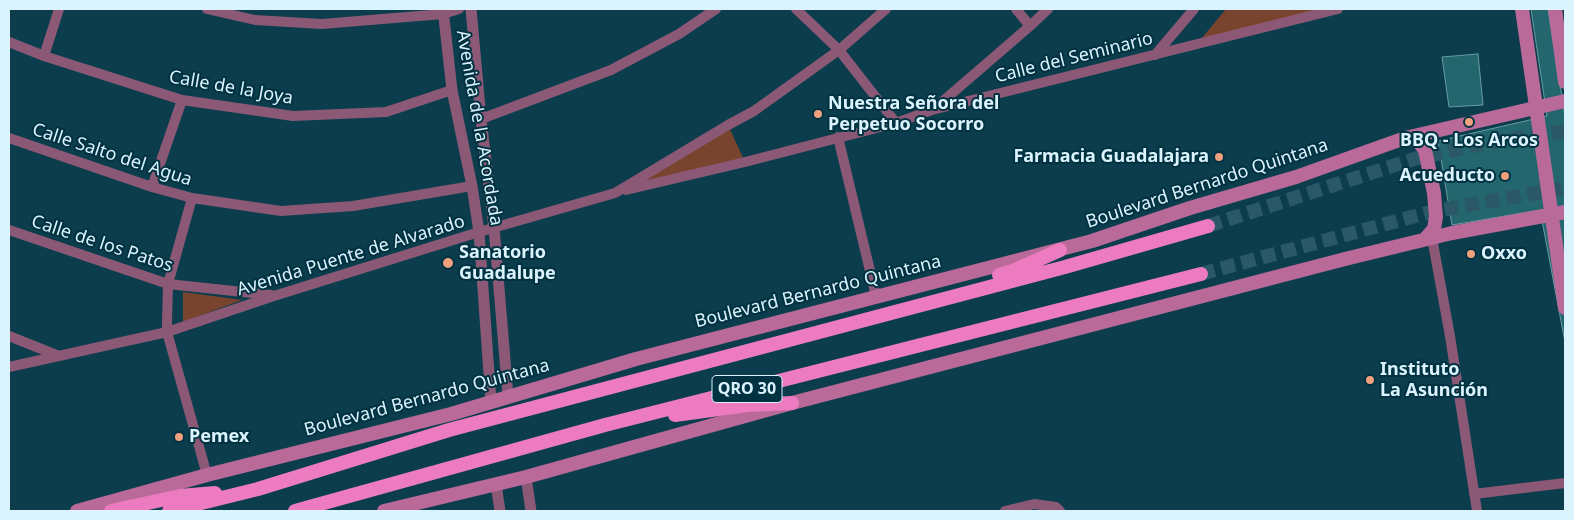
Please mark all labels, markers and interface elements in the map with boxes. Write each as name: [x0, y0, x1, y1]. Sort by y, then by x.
street label: Calle del Seminario: [993, 28, 1155, 88]
street label: Avenida de la Acordada: [451, 29, 507, 227]
street label: Calle de la Joya: [167, 66, 295, 110]
place label: Nuestra Señora del Perpetuo Socorro: [828, 93, 999, 136]
marker: Nuestra Señora del Perpetuo Socorro: [812, 108, 824, 120]
marker: BBQ - Los Arcos: [1463, 116, 1475, 128]
street label: Calle Salto del Agua: [29, 119, 195, 191]
place label: BBQ - Los Arcos: [1400, 130, 1538, 152]
street label: Boulevard Bernardo Quintana: [1083, 135, 1331, 233]
place label: Farmacia Guadalajara: [1013, 146, 1209, 168]
marker: Farmacia Guadalajara: [1213, 151, 1225, 163]
place label: Acueducto: [1399, 165, 1495, 187]
marker: Acueducto: [1499, 170, 1511, 182]
street label: Calle de los Patos: [29, 211, 175, 277]
street label: Avenida Puente de Alvarado: [234, 211, 468, 301]
place label: Sanatorio Guadalupe: [459, 242, 556, 284]
place label: Oxxo: [1481, 243, 1527, 265]
marker: Oxxo: [1465, 248, 1477, 260]
street label: Boulevard Bernardo Quintana: [693, 251, 943, 333]
marker: Sanatorio Guadalupe: [441, 256, 455, 270]
street label: Boulevard Bernardo Quintana: [302, 355, 552, 441]
place label: Instituto La Asunción: [1380, 359, 1488, 402]
marker: Instituto La Asunción: [1364, 374, 1376, 386]
road number: QRO 30: [712, 376, 782, 402]
place label: Pemex: [189, 426, 249, 448]
marker: Pemex: [173, 431, 185, 443]

